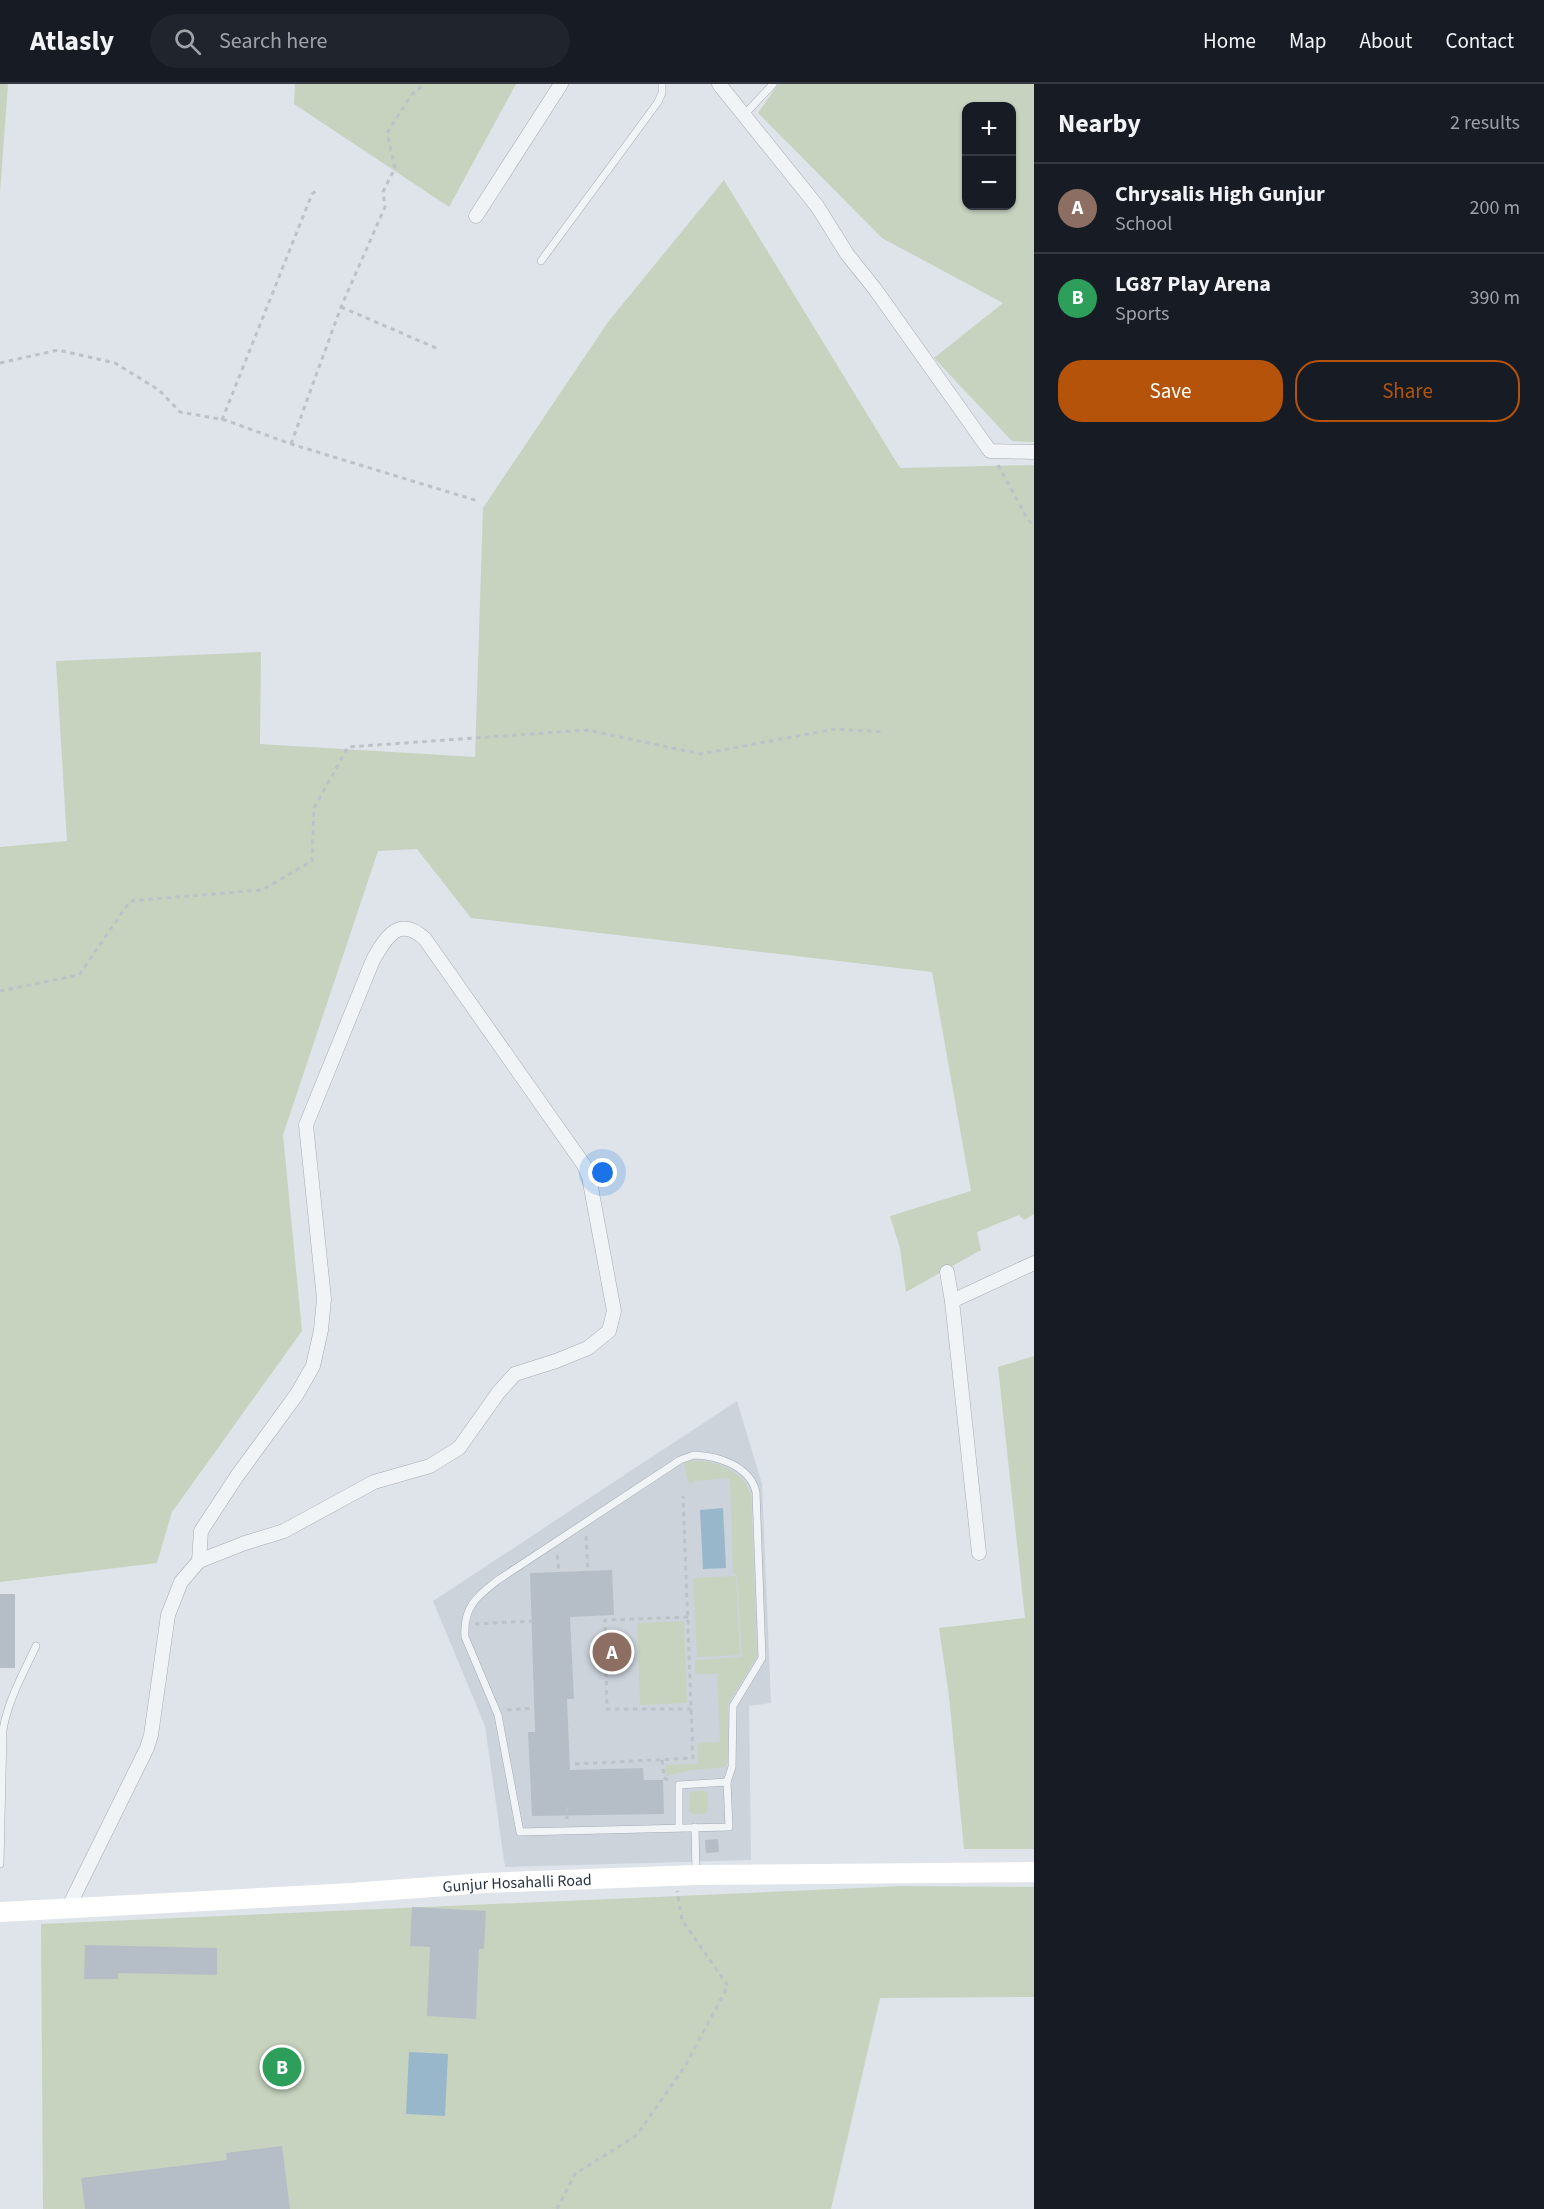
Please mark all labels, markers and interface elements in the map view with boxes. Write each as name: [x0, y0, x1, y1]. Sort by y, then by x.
search box: [150, 14, 570, 68]
text: Atlasly: [30, 21, 114, 61]
icon: search: [171, 25, 204, 58]
text: Search here: [219, 25, 328, 57]
text: Home: [1203, 26, 1256, 56]
text: Map: [1289, 26, 1327, 56]
text: About: [1360, 26, 1412, 56]
text: Contact: [1445, 26, 1514, 56]
map controls: [962, 102, 1016, 210]
button: +: [962, 102, 1016, 156]
text: Nearby: [1058, 105, 1141, 142]
text: 2 results: [1450, 109, 1520, 137]
button: −: [962, 156, 1016, 210]
text: Chrysalis High Gunjur: [1115, 178, 1325, 210]
text: A: [1072, 194, 1083, 222]
text: 200 m: [1470, 194, 1520, 222]
text: School: [1115, 210, 1172, 238]
text: LG87 Play Arena: [1115, 268, 1271, 300]
text: B: [1071, 284, 1084, 312]
text: 390 m: [1470, 284, 1520, 312]
text: Sports: [1115, 300, 1170, 328]
button: Save: [1058, 360, 1283, 422]
button: Share: [1295, 360, 1520, 422]
your location: [588, 1158, 617, 1187]
pin: A: [592, 1630, 632, 1674]
street label: Gunjur Hosahalli Road: [442, 1869, 592, 1898]
pin: B: [262, 2044, 302, 2090]

